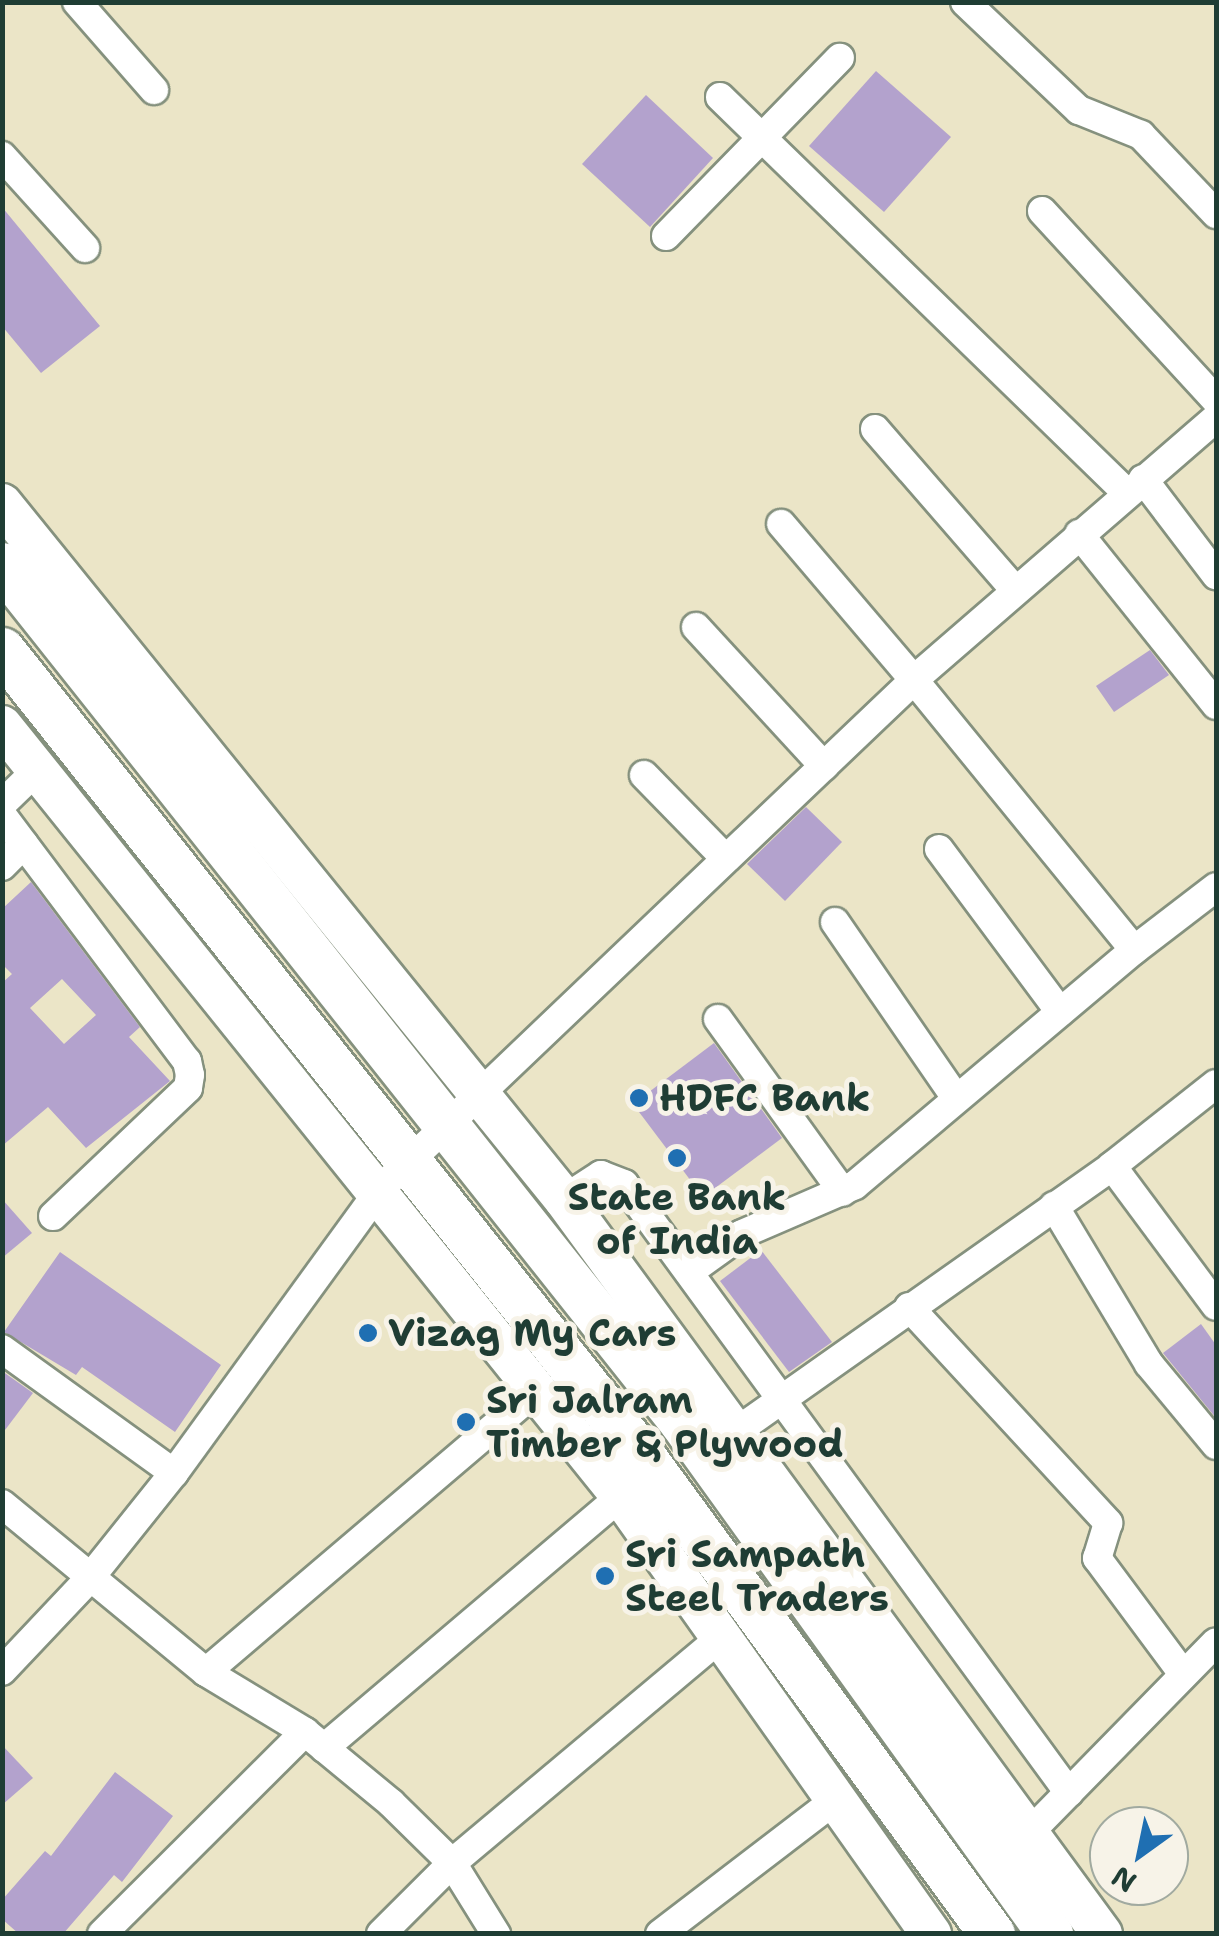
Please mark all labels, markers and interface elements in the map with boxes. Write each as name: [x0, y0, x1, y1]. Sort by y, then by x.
place label: HDFC Bank: [659, 1075, 871, 1121]
marker: HDFC Bank: [628, 1087, 650, 1109]
marker: State Bank of India: [666, 1147, 688, 1169]
place label: State Bank of India: [568, 1174, 786, 1264]
place label: Vizag My Cars: [388, 1310, 676, 1356]
marker: Vizag My Cars: [357, 1322, 379, 1344]
place label: Sri Jalram Timber & Plywood: [486, 1377, 844, 1466]
marker: Sri Jalram Timber & Plywood: [455, 1411, 477, 1433]
place label: Sri Sampath Steel Traders: [625, 1531, 889, 1620]
marker: Sri Sampath Steel Traders: [594, 1565, 616, 1587]
north arrow: [1089, 1806, 1189, 1906]
text: N: [1104, 1858, 1143, 1901]

